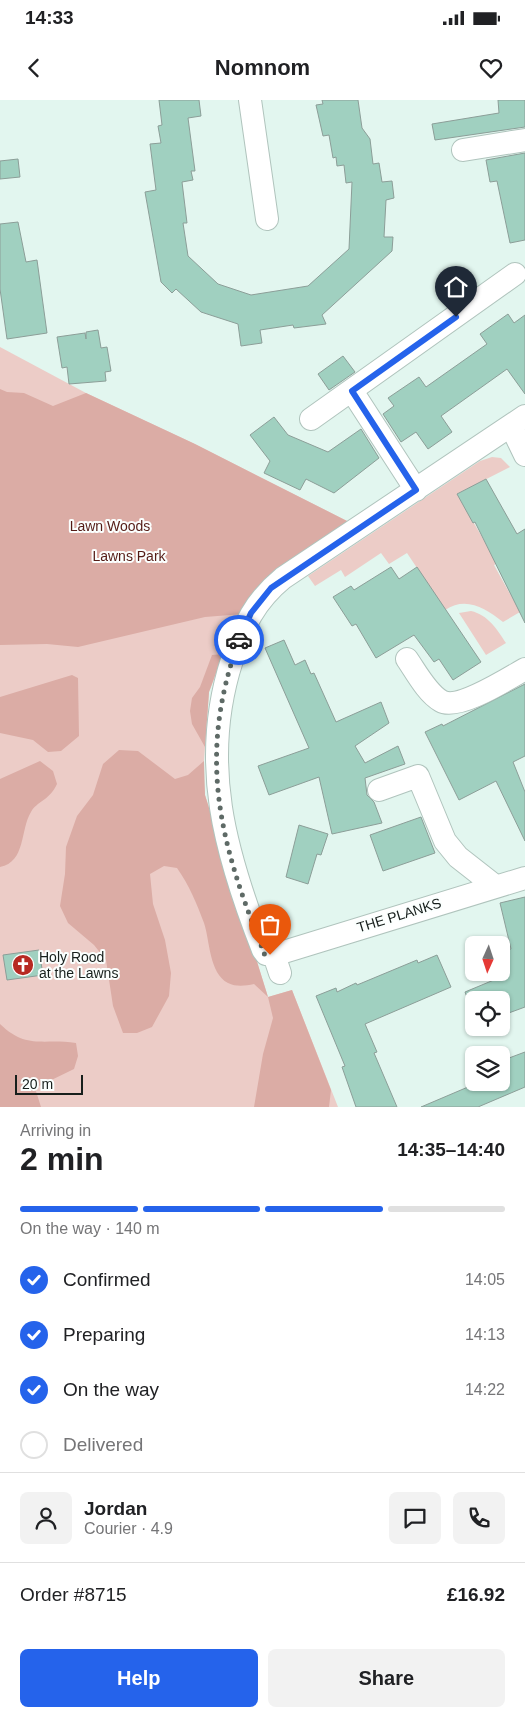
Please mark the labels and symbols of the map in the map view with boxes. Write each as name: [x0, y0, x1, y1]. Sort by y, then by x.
pin: [435, 266, 477, 317]
park label: Lawn Woods: [70, 518, 150, 534]
park label: Lawns Park: [92, 548, 167, 564]
courier: [214, 615, 264, 665]
street label: THE PLANKS: [355, 895, 443, 935]
pin: [249, 904, 291, 955]
north arrow: [465, 936, 510, 981]
place label: Holy Rood at the Lawns: [39, 949, 118, 981]
church icon: Holy Rood at the Lawns: [11, 953, 35, 977]
scale bar: [15, 1072, 82, 1095]

